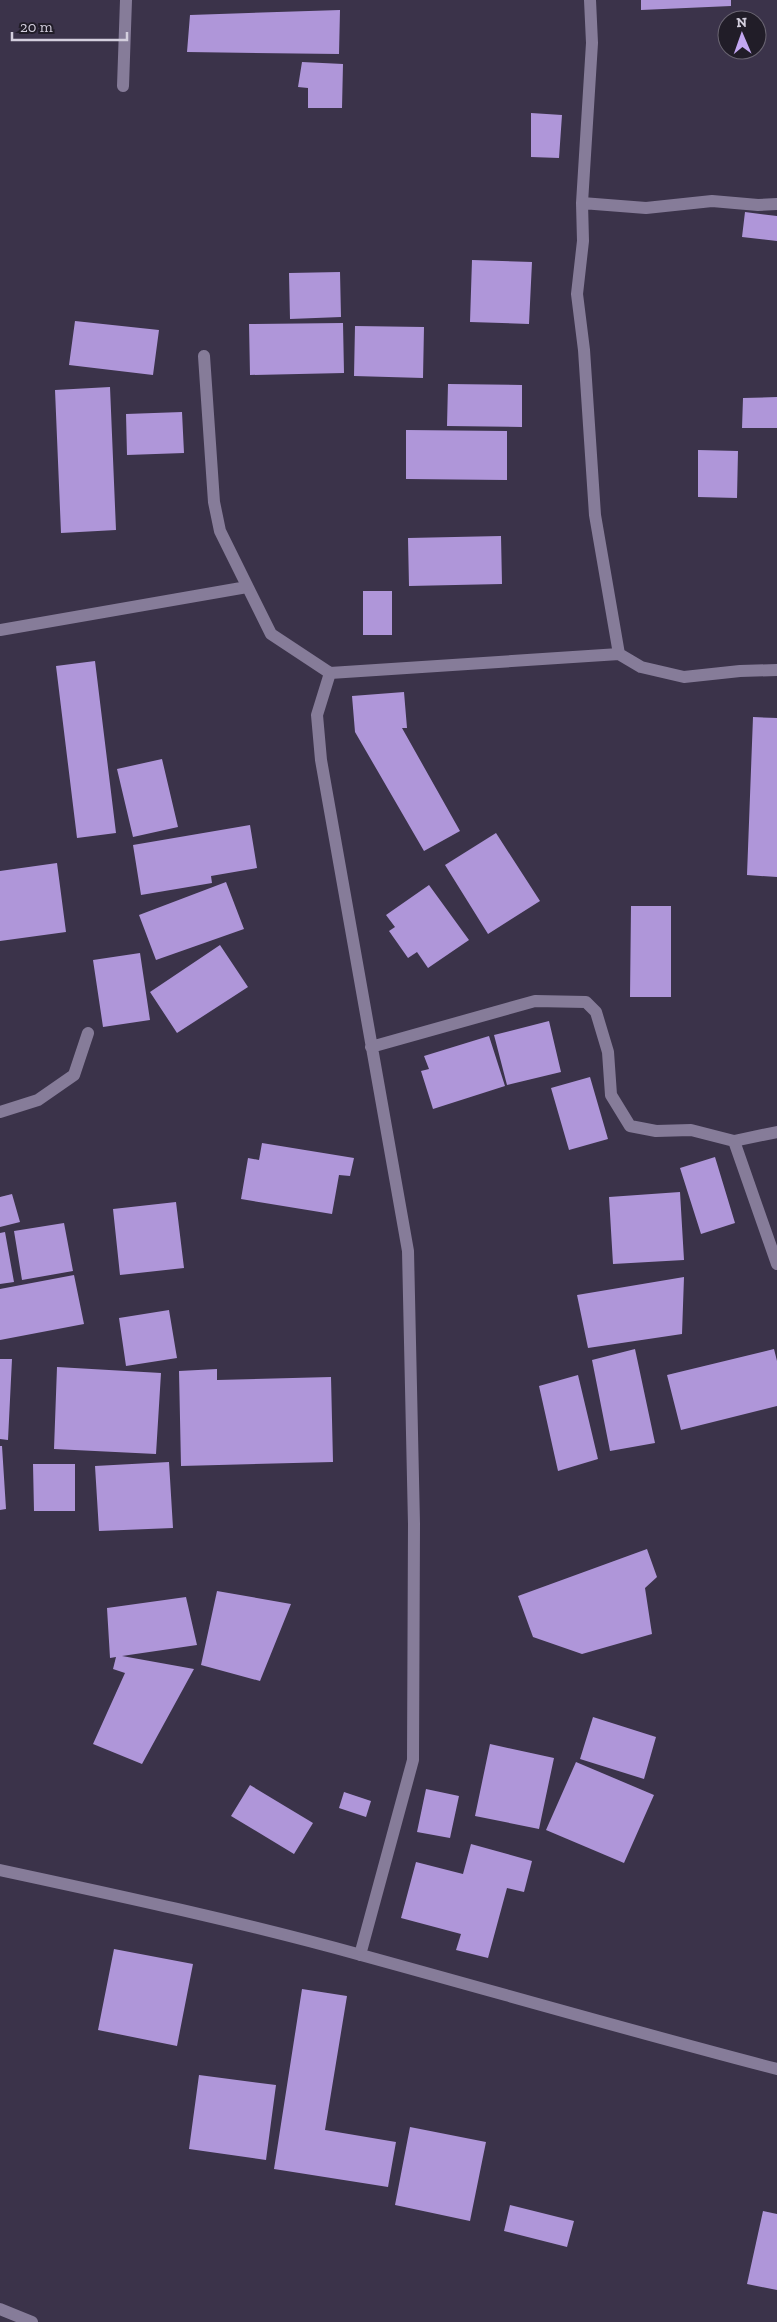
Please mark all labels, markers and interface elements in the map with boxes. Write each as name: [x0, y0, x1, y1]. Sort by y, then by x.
scale bar: [12, 10, 128, 42]
north arrow: [717, 10, 767, 60]
text: N: [736, 14, 748, 31]
text: 20 m: [20, 18, 53, 36]

